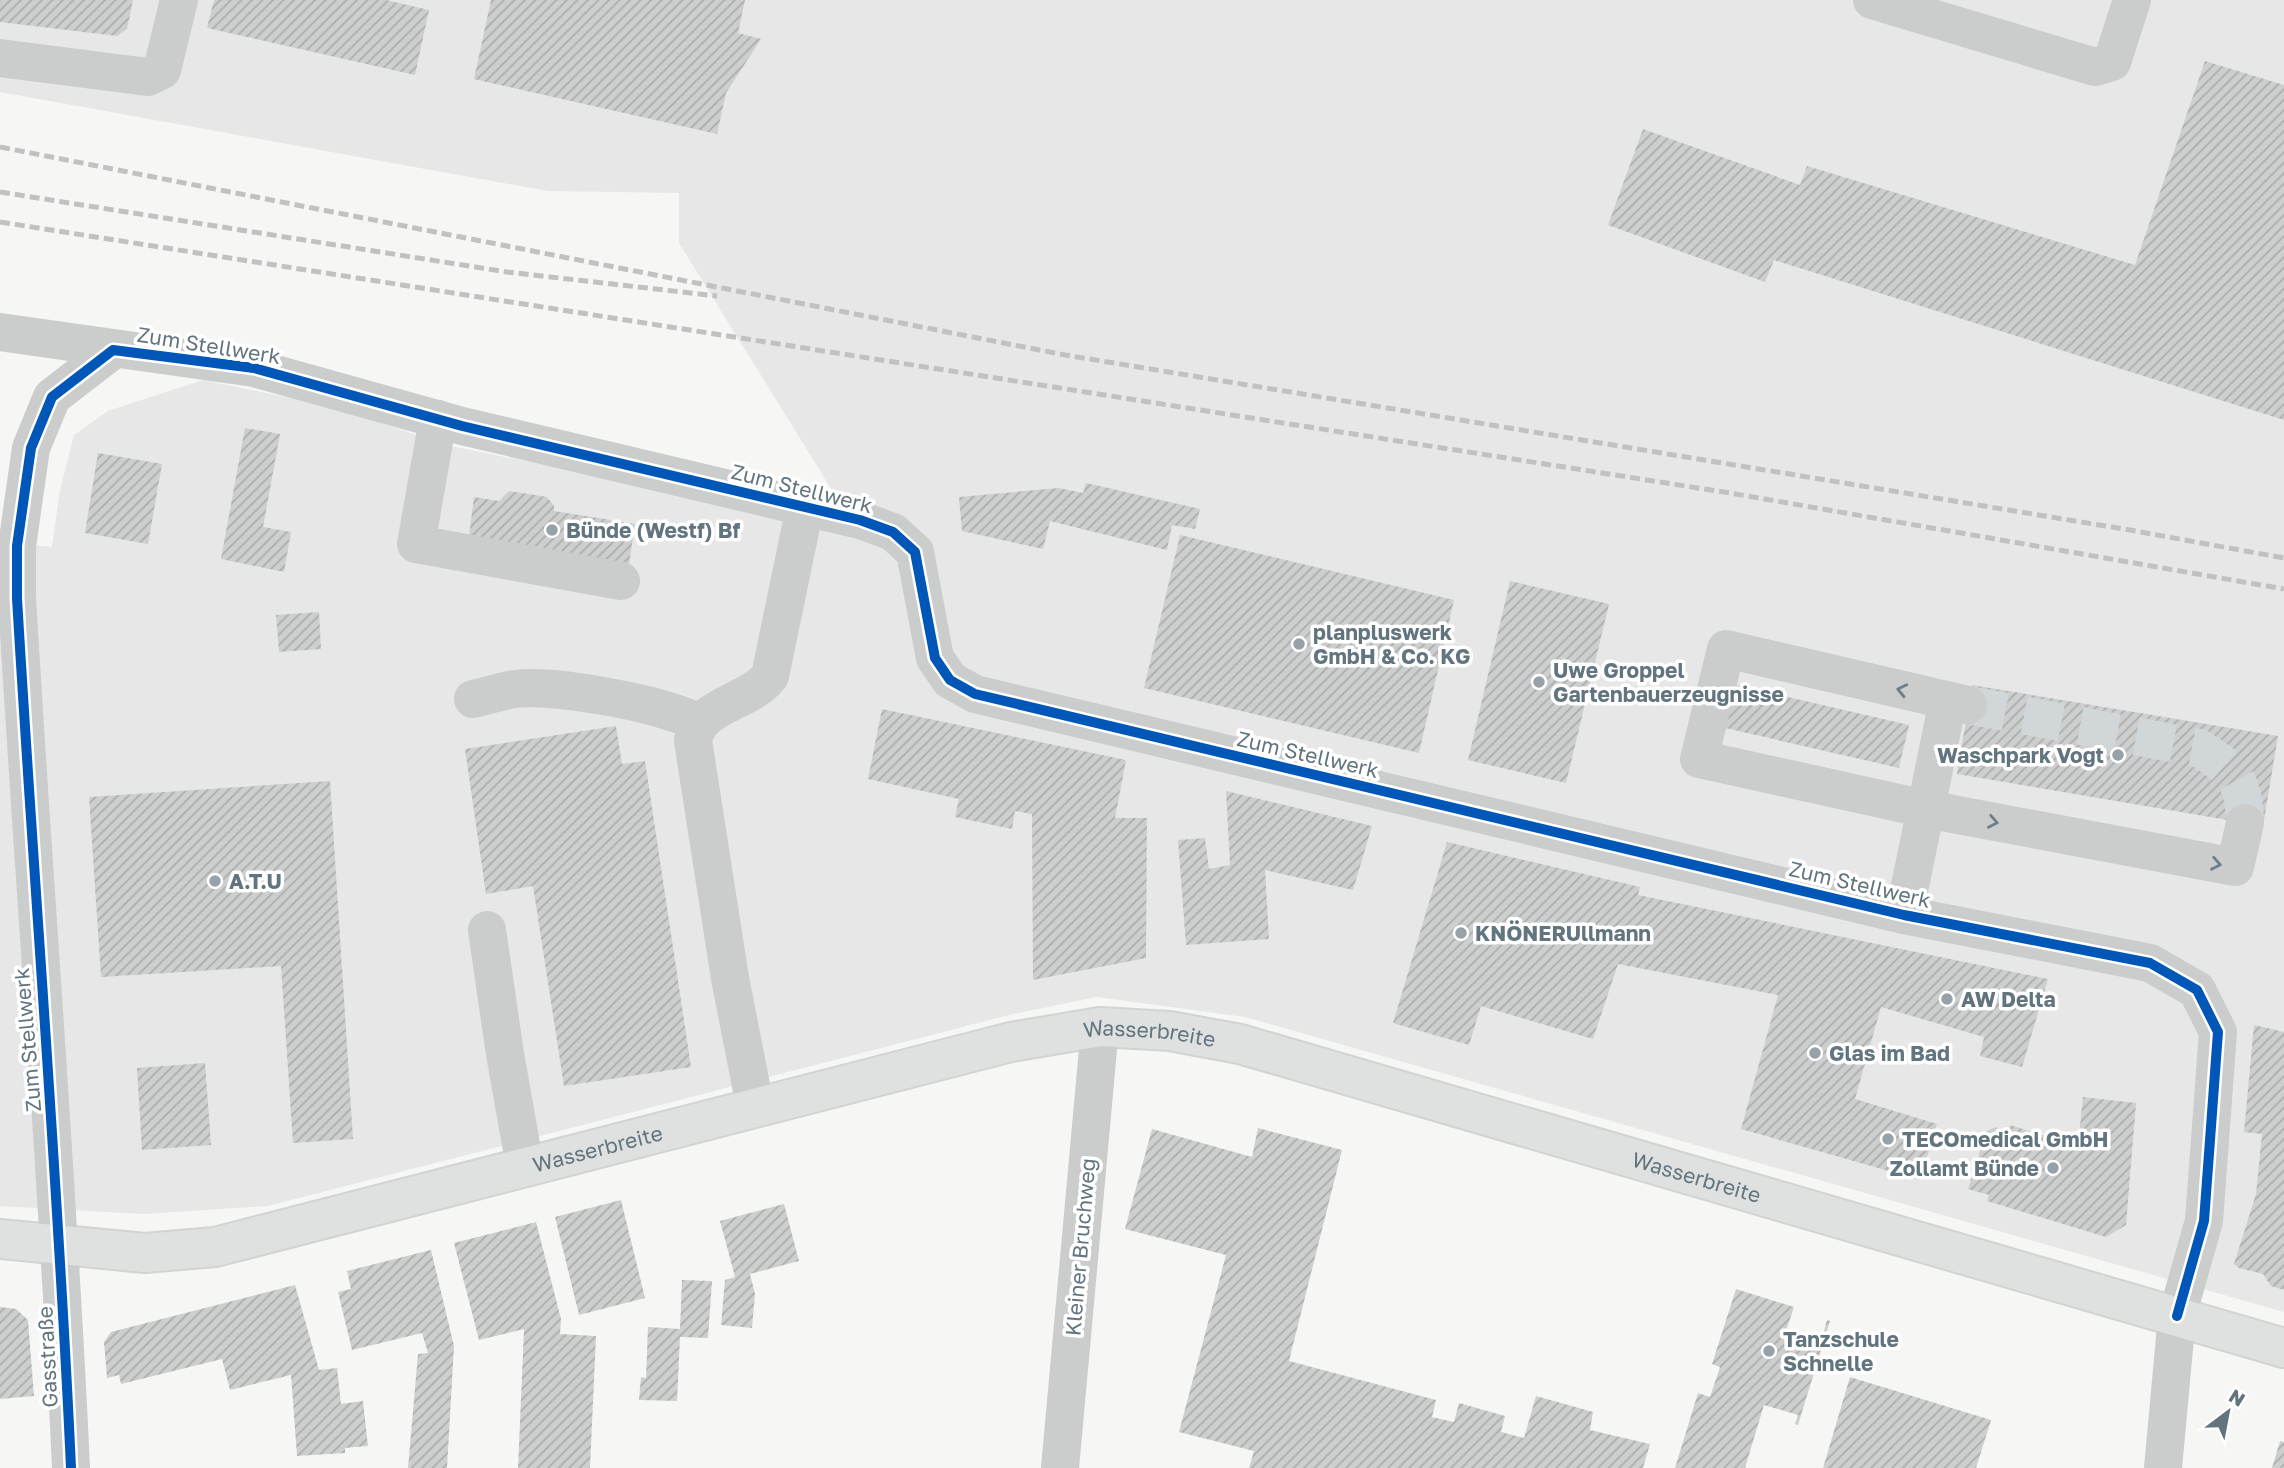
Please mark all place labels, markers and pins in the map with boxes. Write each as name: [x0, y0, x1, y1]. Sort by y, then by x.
place label: Bünde (Westf) Bf: [566, 517, 741, 543]
marker: Bünde (Westf) Bf: [544, 522, 560, 538]
place label: planpluswerk GmbH & Co. KG: [1313, 619, 1470, 669]
marker: planpluswerk GmbH & Co. KG: [1291, 636, 1307, 652]
place label: Uwe Groppel Gartenbauerzeugnisse: [1553, 657, 1784, 707]
marker: Uwe Groppel Gartenbauerzeugnisse: [1531, 674, 1547, 690]
place label: Waschpark Vogt: [1937, 742, 2104, 768]
marker: Waschpark Vogt: [2110, 747, 2126, 763]
place label: A.T.U: [229, 868, 282, 894]
marker: A.T.U: [207, 873, 223, 889]
place label: KNÖNERUllmann: [1475, 920, 1651, 946]
marker: KNÖNERUllmann: [1453, 925, 1469, 941]
place label: AW Delta: [1961, 986, 2056, 1012]
marker: AW Delta: [1939, 991, 1955, 1007]
place label: Glas im Bad: [1829, 1040, 1950, 1066]
marker: Glas im Bad: [1807, 1045, 1823, 1061]
place label: TECOmedical GmbH: [1902, 1126, 2108, 1152]
marker: TECOmedical GmbH: [1880, 1131, 1896, 1147]
place label: Zollamt Bünde: [1890, 1155, 2039, 1181]
marker: Zollamt Bünde: [2045, 1160, 2061, 1176]
place label: Tanzschule Schnelle: [1783, 1326, 1899, 1376]
marker: Tanzschule Schnelle: [1761, 1343, 1777, 1359]

